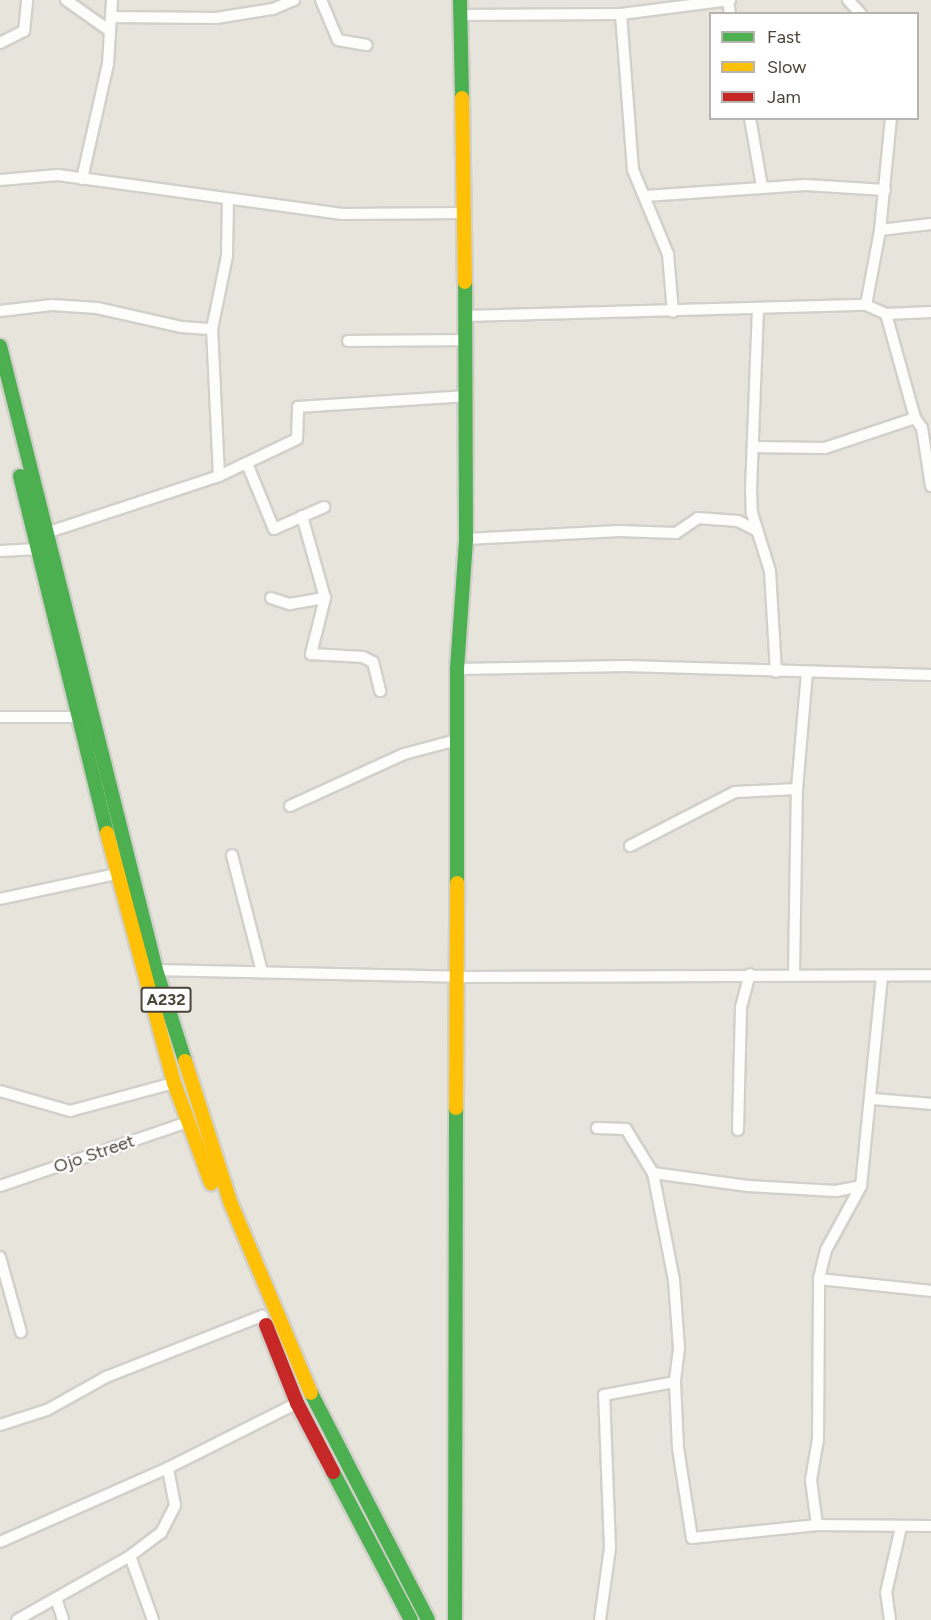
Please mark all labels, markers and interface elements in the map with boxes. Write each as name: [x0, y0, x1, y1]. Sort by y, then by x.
legend: [709, 12, 919, 120]
text: Fast: [767, 26, 801, 48]
text: Slow: [767, 56, 806, 78]
text: Jam: [767, 86, 801, 108]
road number: A232: [140, 987, 192, 1013]
street label: Ojo Street: [51, 1130, 137, 1178]

